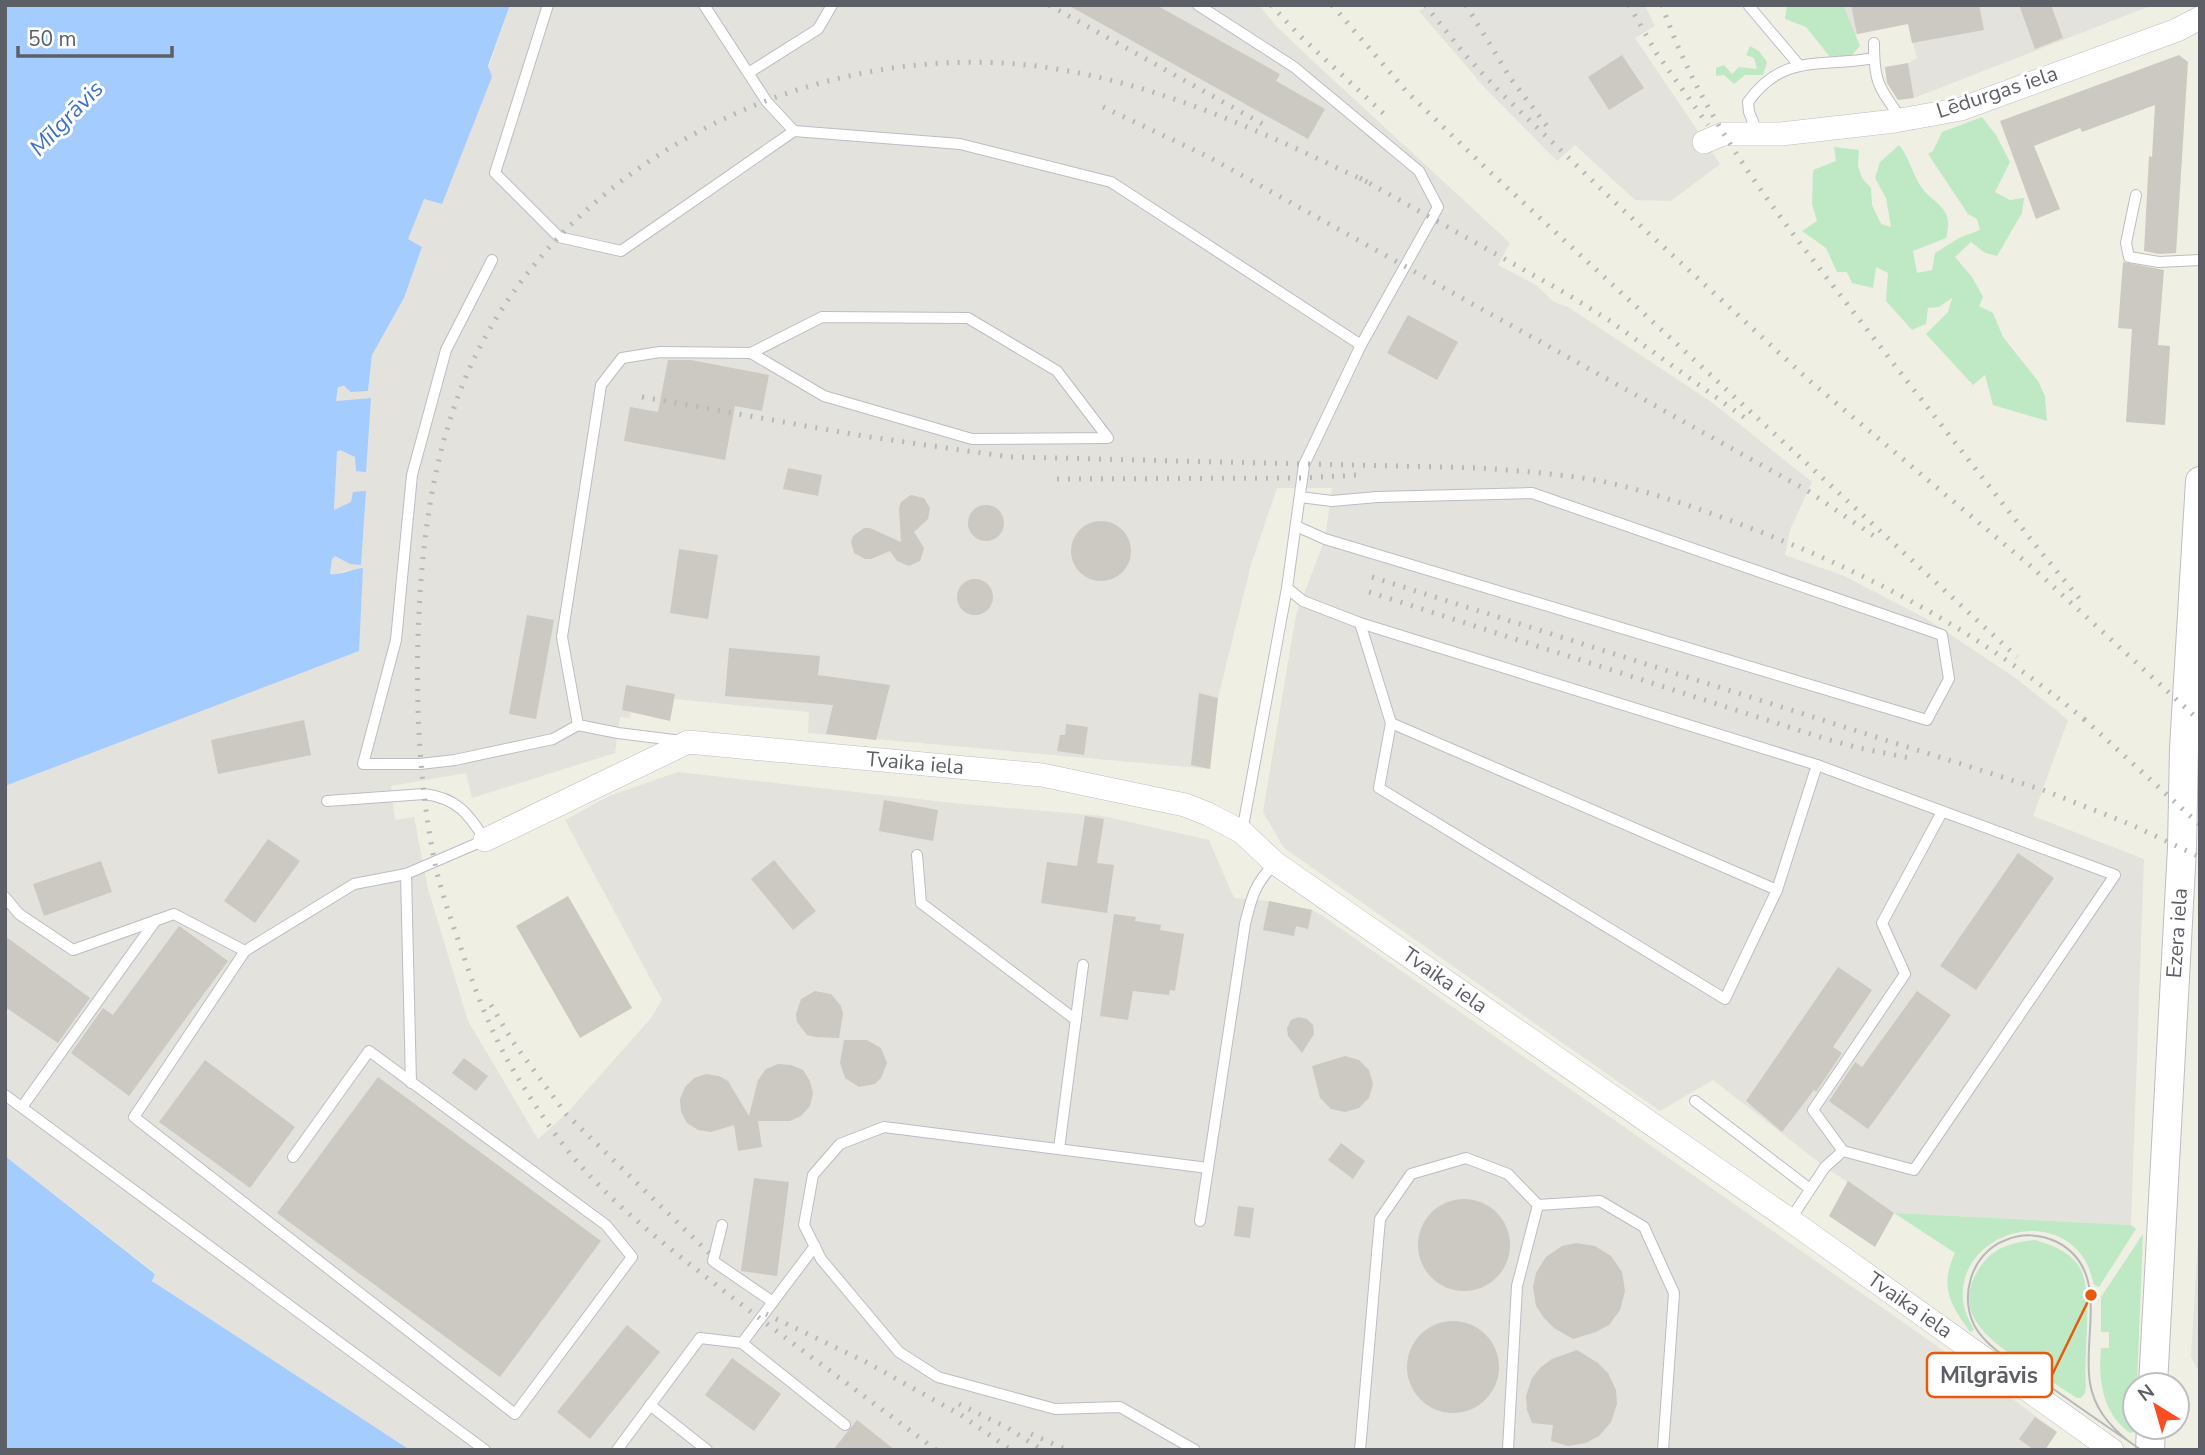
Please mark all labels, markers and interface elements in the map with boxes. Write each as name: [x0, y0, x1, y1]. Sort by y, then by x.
scale bar: [18, 14, 172, 58]
text: 50 m: [28, 25, 77, 53]
street label: Lēdurgas iela: [1933, 59, 2061, 125]
water label: Mīlgrāvis: [23, 74, 110, 163]
street label: Tvaika iela: [865, 745, 965, 781]
street label: Ezera iela: [2160, 887, 2194, 979]
street label: Tvaika iela: [1397, 940, 1493, 1020]
street label: Tvaika iela: [1862, 1265, 1958, 1345]
callout: Mīlgrāvis: [1927, 1353, 2052, 1397]
text: Mīlgrāvis: [1940, 1360, 2038, 1391]
north arrow: [2121, 1371, 2191, 1441]
text: N: [2133, 1379, 2160, 1408]

